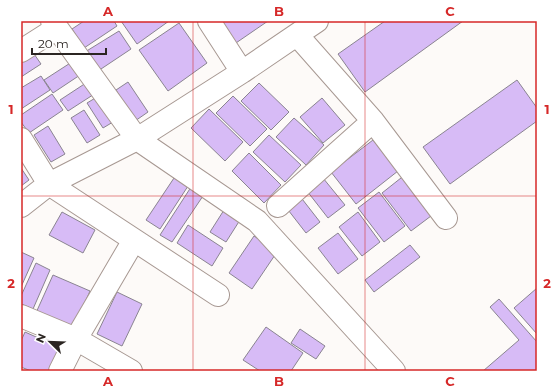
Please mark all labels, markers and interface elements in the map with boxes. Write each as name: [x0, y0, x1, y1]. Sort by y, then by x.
text: A: [102, 3, 114, 19]
text: B: [274, 3, 284, 19]
text: C: [445, 3, 455, 19]
scale bar: [32, 30, 106, 56]
text: 20 m: [38, 36, 69, 51]
text: 1: [8, 101, 14, 117]
text: 1: [544, 101, 550, 117]
text: 2: [7, 275, 15, 291]
text: 2: [543, 275, 551, 291]
north arrow: [30, 322, 70, 362]
text: N: [33, 331, 49, 345]
text: A: [102, 373, 114, 389]
text: B: [274, 373, 284, 389]
text: C: [445, 373, 455, 389]

